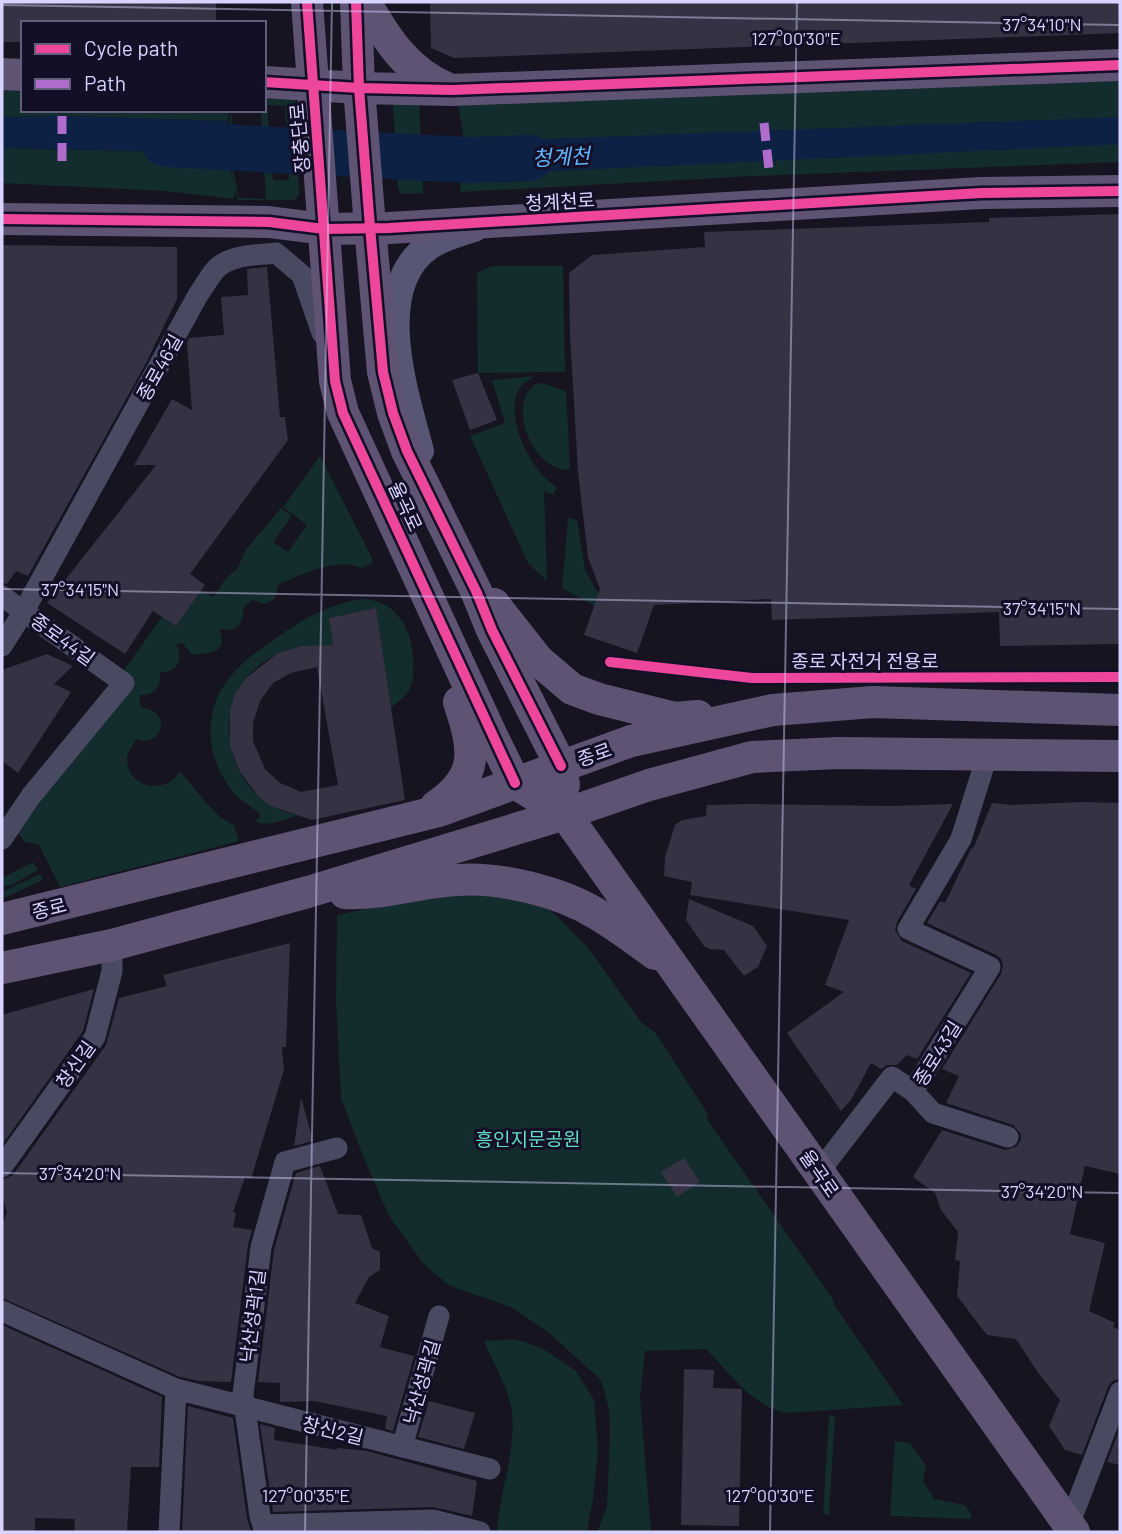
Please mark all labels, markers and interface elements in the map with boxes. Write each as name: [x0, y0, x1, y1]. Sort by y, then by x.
text: 37°34'10"N: [1002, 13, 1082, 35]
legend: [21, 21, 266, 112]
text: 127°00'30"E: [751, 27, 841, 49]
text: Cycle path: [84, 35, 178, 60]
text: Path: [84, 70, 126, 95]
street label: 장충단로: [284, 102, 314, 174]
water label: 청계천: [531, 142, 593, 170]
street label: 청계천로: [524, 188, 596, 214]
street label: 종로46길: [131, 330, 187, 404]
street label: 율곡로: [384, 477, 428, 535]
text: 37°34'15"N: [41, 578, 119, 600]
text: 37°34'15"N: [1003, 597, 1081, 619]
street label: 종로44길: [27, 608, 99, 670]
street label: 종로 자전거 전용로: [791, 649, 939, 672]
street label: 종로: [574, 737, 614, 771]
street label: 종로: [29, 893, 69, 923]
street label: 종로43길: [908, 1016, 966, 1090]
street label: 창신길: [51, 1036, 99, 1092]
park label: 흥인지문공원: [476, 1127, 580, 1150]
street label: 율곡로: [796, 1145, 844, 1201]
text: 37°34'20"N: [39, 1162, 121, 1184]
text: 37°34'20"N: [1001, 1180, 1083, 1202]
street label: 낙산성곽1길: [235, 1268, 269, 1364]
street label: 낙산성곽길: [398, 1337, 444, 1427]
street label: 창신2길: [300, 1411, 366, 1449]
text: 127°00'35"E: [262, 1484, 350, 1506]
text: 127°00'30"E: [725, 1484, 815, 1506]

